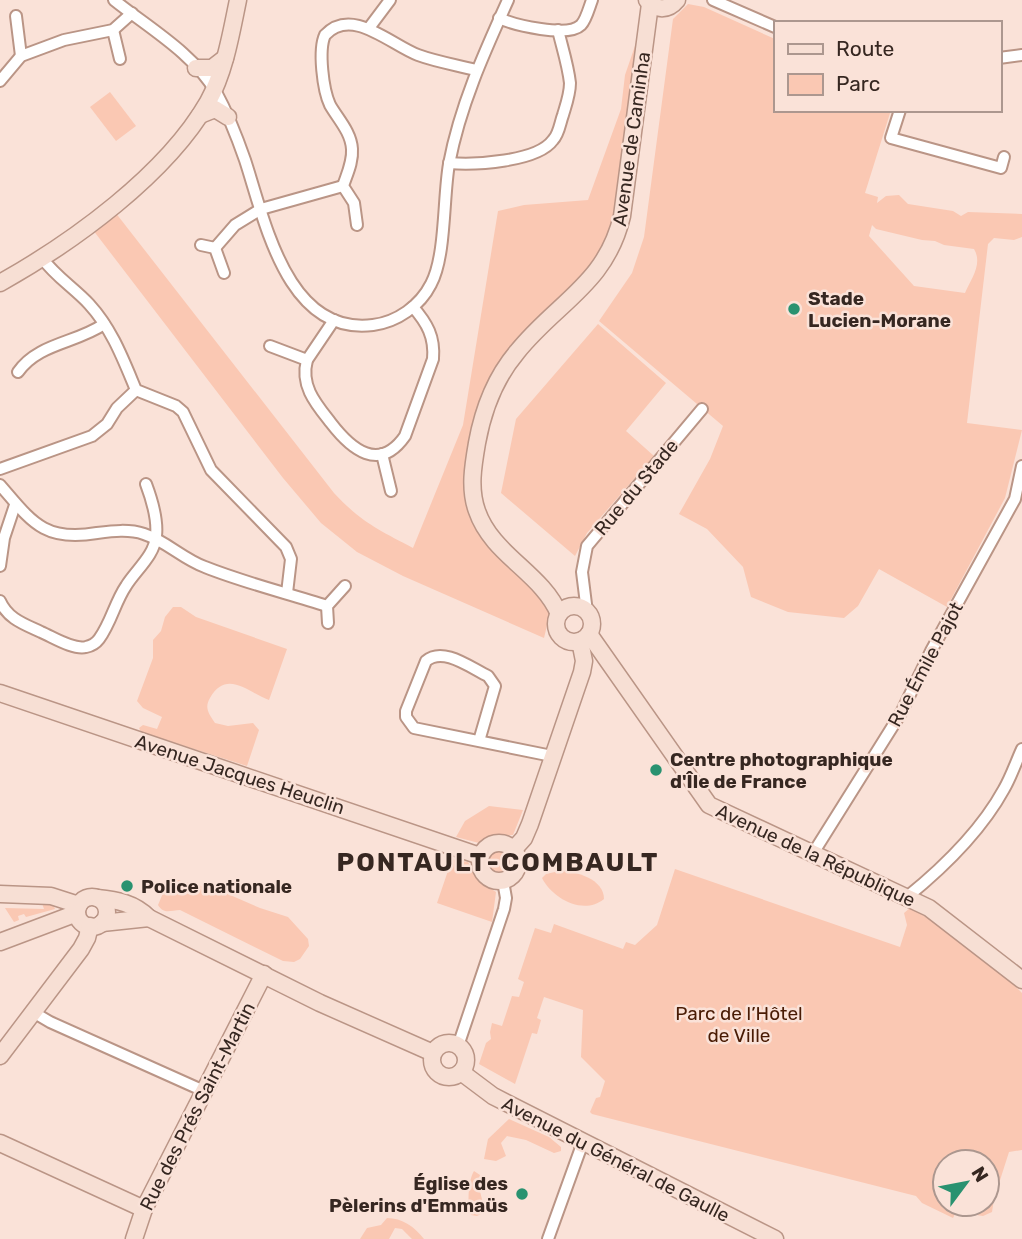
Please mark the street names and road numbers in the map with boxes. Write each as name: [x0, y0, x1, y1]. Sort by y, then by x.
street label: Avenue de Caminha: [608, 50, 655, 228]
street label: Rue du Stade: [590, 435, 683, 540]
street label: Rue Émile Pajot: [883, 597, 968, 730]
street label: Avenue Jacques Heuclin: [132, 730, 347, 819]
street label: Avenue de la République: [712, 799, 919, 912]
street label: Rue des Prés Saint-Martin: [135, 998, 260, 1214]
street label: Avenue du Général de Gaulle: [498, 1092, 733, 1227]

